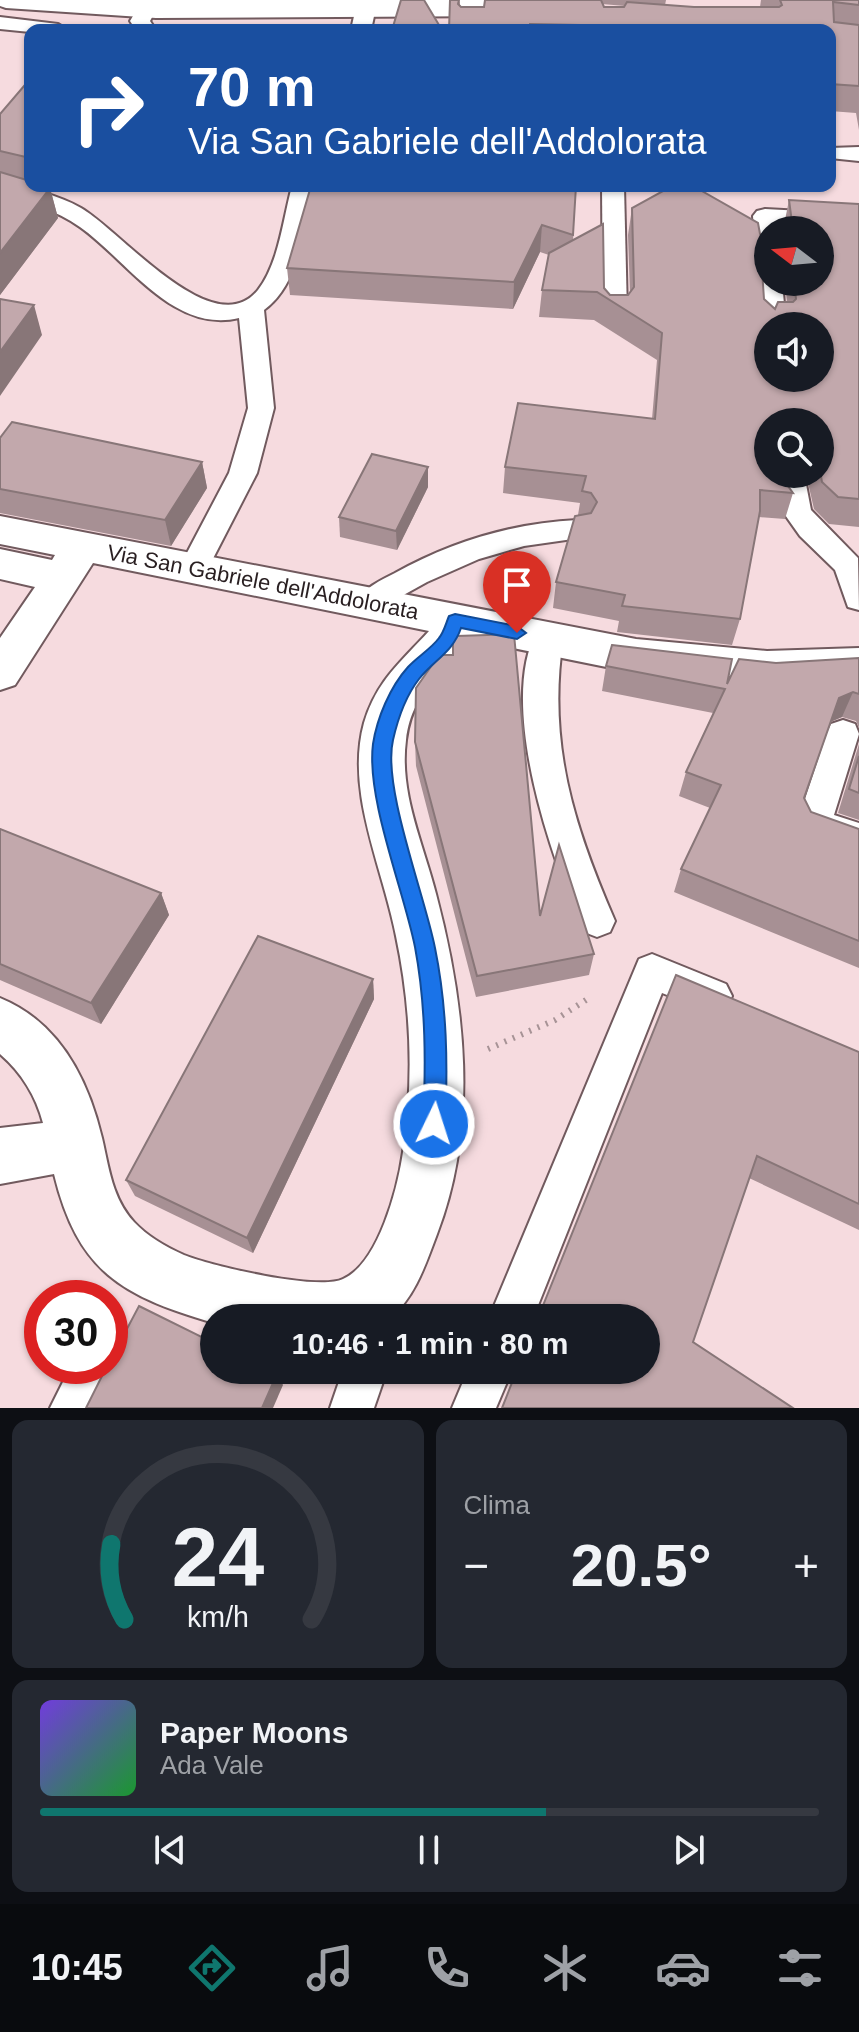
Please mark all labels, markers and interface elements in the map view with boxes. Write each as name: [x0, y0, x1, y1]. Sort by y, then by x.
text: 70 m: [188, 55, 316, 118]
icon: right: [56, 56, 160, 160]
text: Via San Gabriele dell'Addolorata: [188, 121, 707, 162]
north arrow: [754, 216, 834, 296]
map controls: [754, 216, 834, 488]
button: sound: [754, 312, 834, 392]
button: search: [754, 408, 834, 488]
street label: Via San Gabriele dell'Addolorata: [105, 539, 422, 625]
pin: [483, 551, 551, 633]
icon: arrive: [495, 563, 539, 607]
position arrow: [392, 1082, 476, 1166]
speed limit sign: 30: [24, 1280, 128, 1384]
text: 10:46 · 1 min · 80 m: [292, 1327, 568, 1360]
text: Clima: [464, 1490, 530, 1520]
text: 24: [171, 1511, 264, 1604]
text: 20.5°: [571, 1532, 712, 1599]
text: −: [464, 1541, 489, 1590]
text: +: [793, 1541, 819, 1590]
text: km/h: [187, 1601, 249, 1633]
text: Paper Moons: [160, 1716, 348, 1749]
text: Ada Vale: [160, 1750, 264, 1780]
icon: previous: [148, 1828, 192, 1872]
icon: pause: [407, 1828, 451, 1872]
icon: next: [667, 1828, 711, 1872]
icon: directions: [184, 1940, 240, 1996]
icon: music: [302, 1940, 358, 1996]
icon: phone: [419, 1940, 475, 1996]
icon: climate: [537, 1940, 593, 1996]
icon: car: [655, 1940, 711, 1996]
icon: filters: [772, 1940, 828, 1996]
text: 10:45: [31, 1947, 123, 1988]

